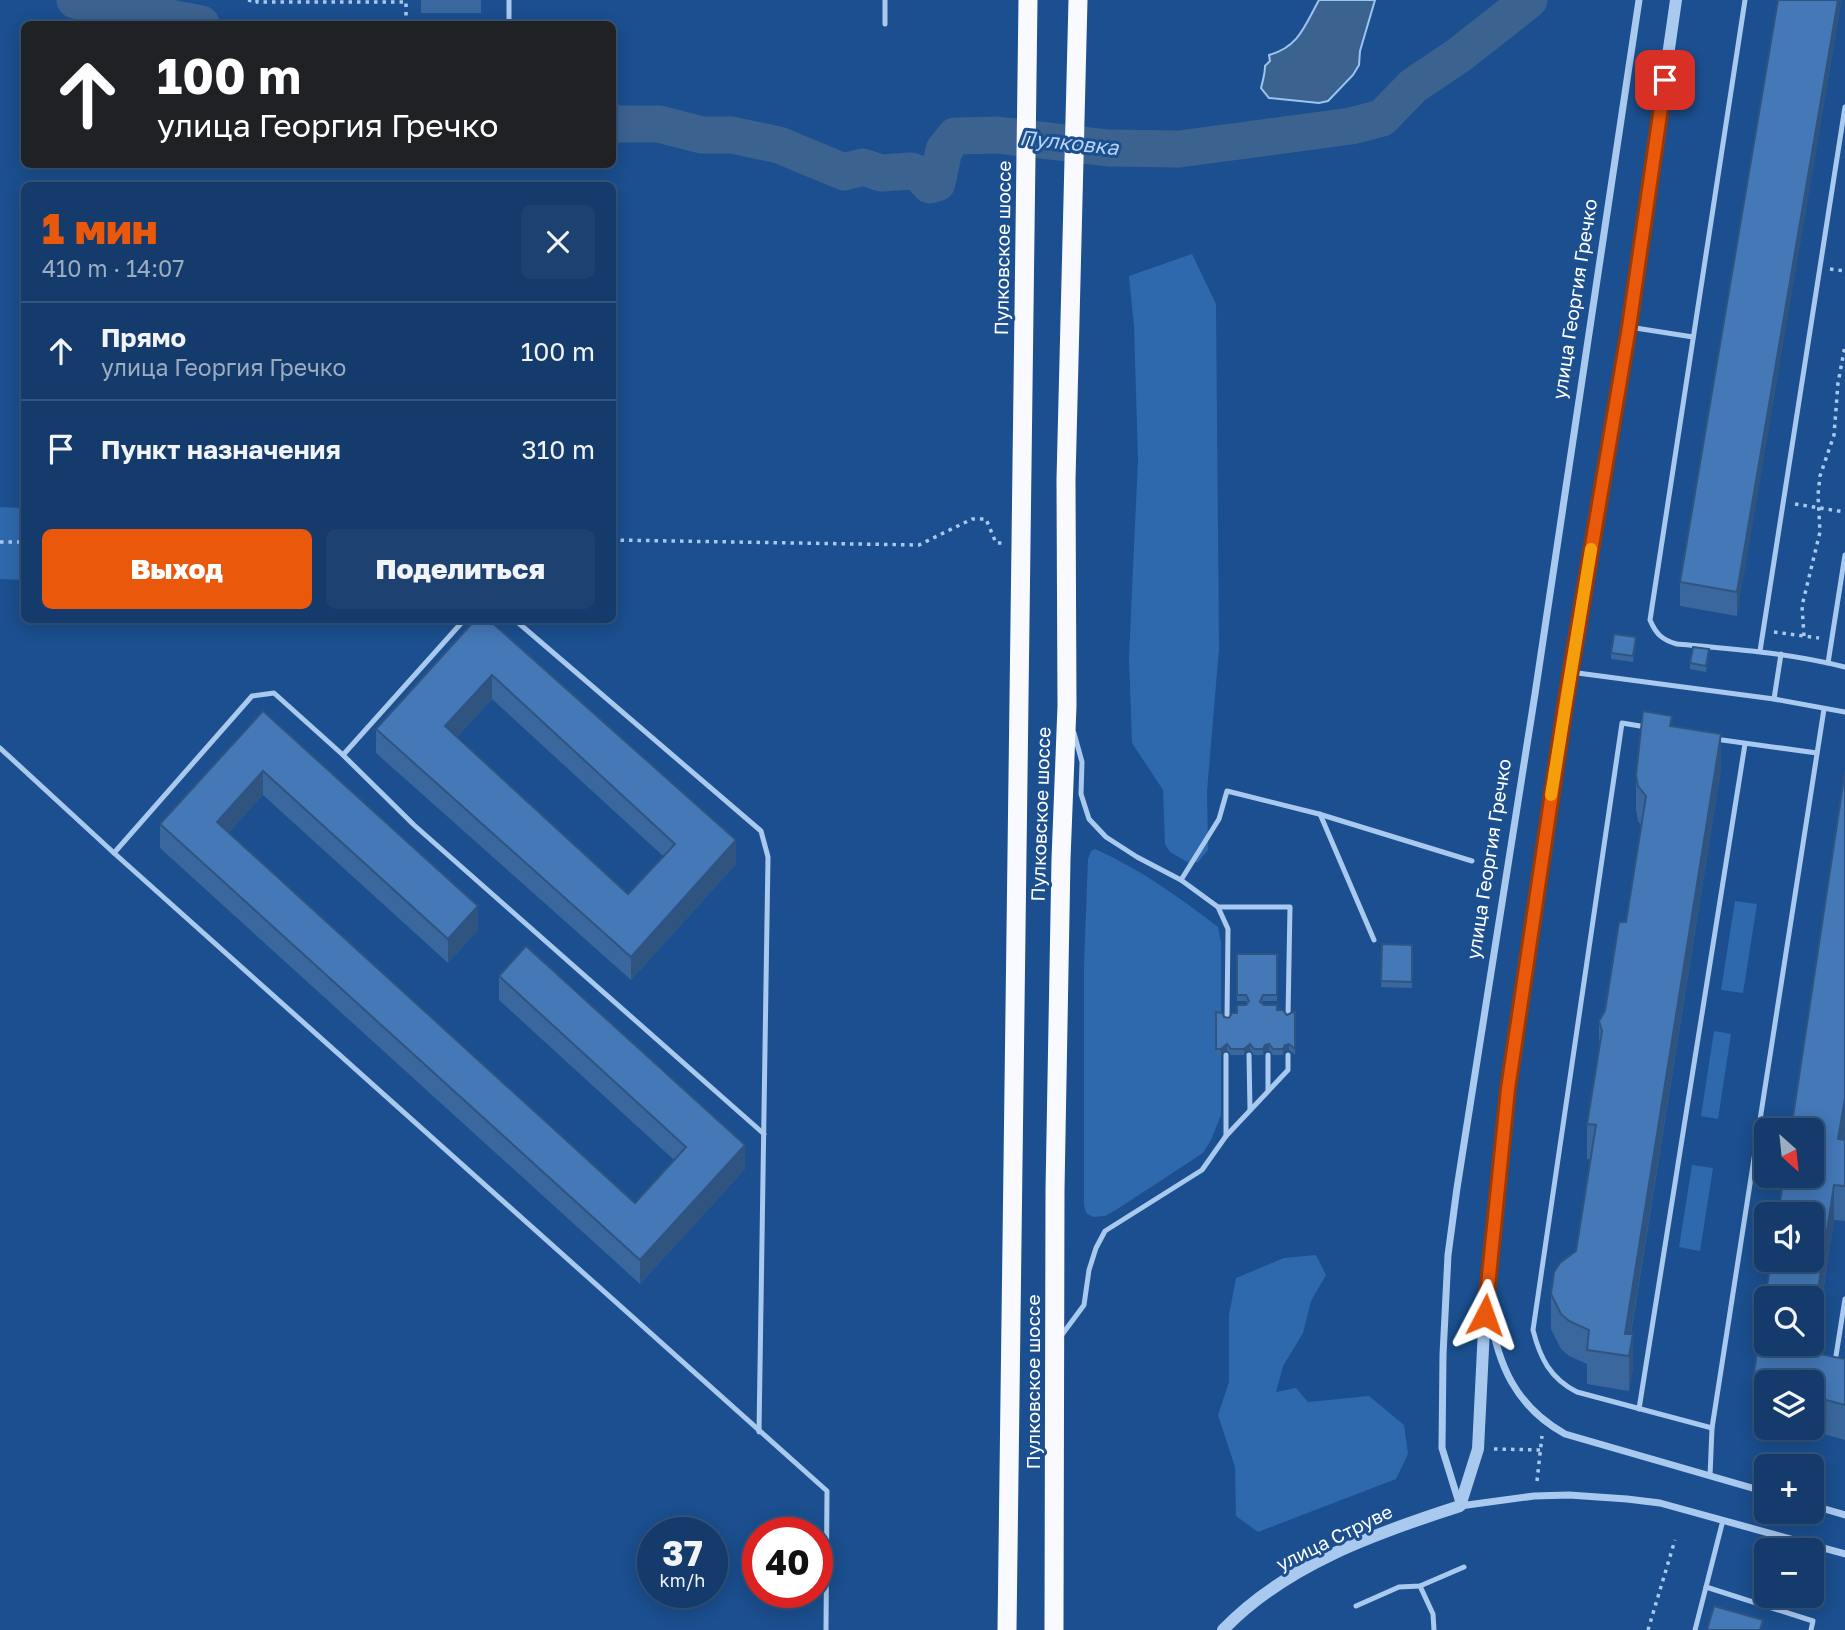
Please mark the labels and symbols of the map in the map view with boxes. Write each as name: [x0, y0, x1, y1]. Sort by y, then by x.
pin: [1635, 50, 1695, 110]
water label: Пулковка: [1018, 124, 1121, 160]
street label: Пулковское шоссе: [989, 160, 1015, 336]
street label: улица Георгия Гречко: [1547, 197, 1601, 401]
street label: Пулковское шоссе: [1025, 726, 1055, 902]
street label: улица Георгия Гречко: [1461, 757, 1515, 961]
north arrow: [1754, 1118, 1824, 1188]
position arrow: [1448, 1278, 1522, 1352]
street label: Пулковское шоссе: [1021, 1295, 1044, 1469]
street label: улица Струве: [1272, 1499, 1396, 1575]
speed limit sign: 40: [742, 1517, 833, 1608]

